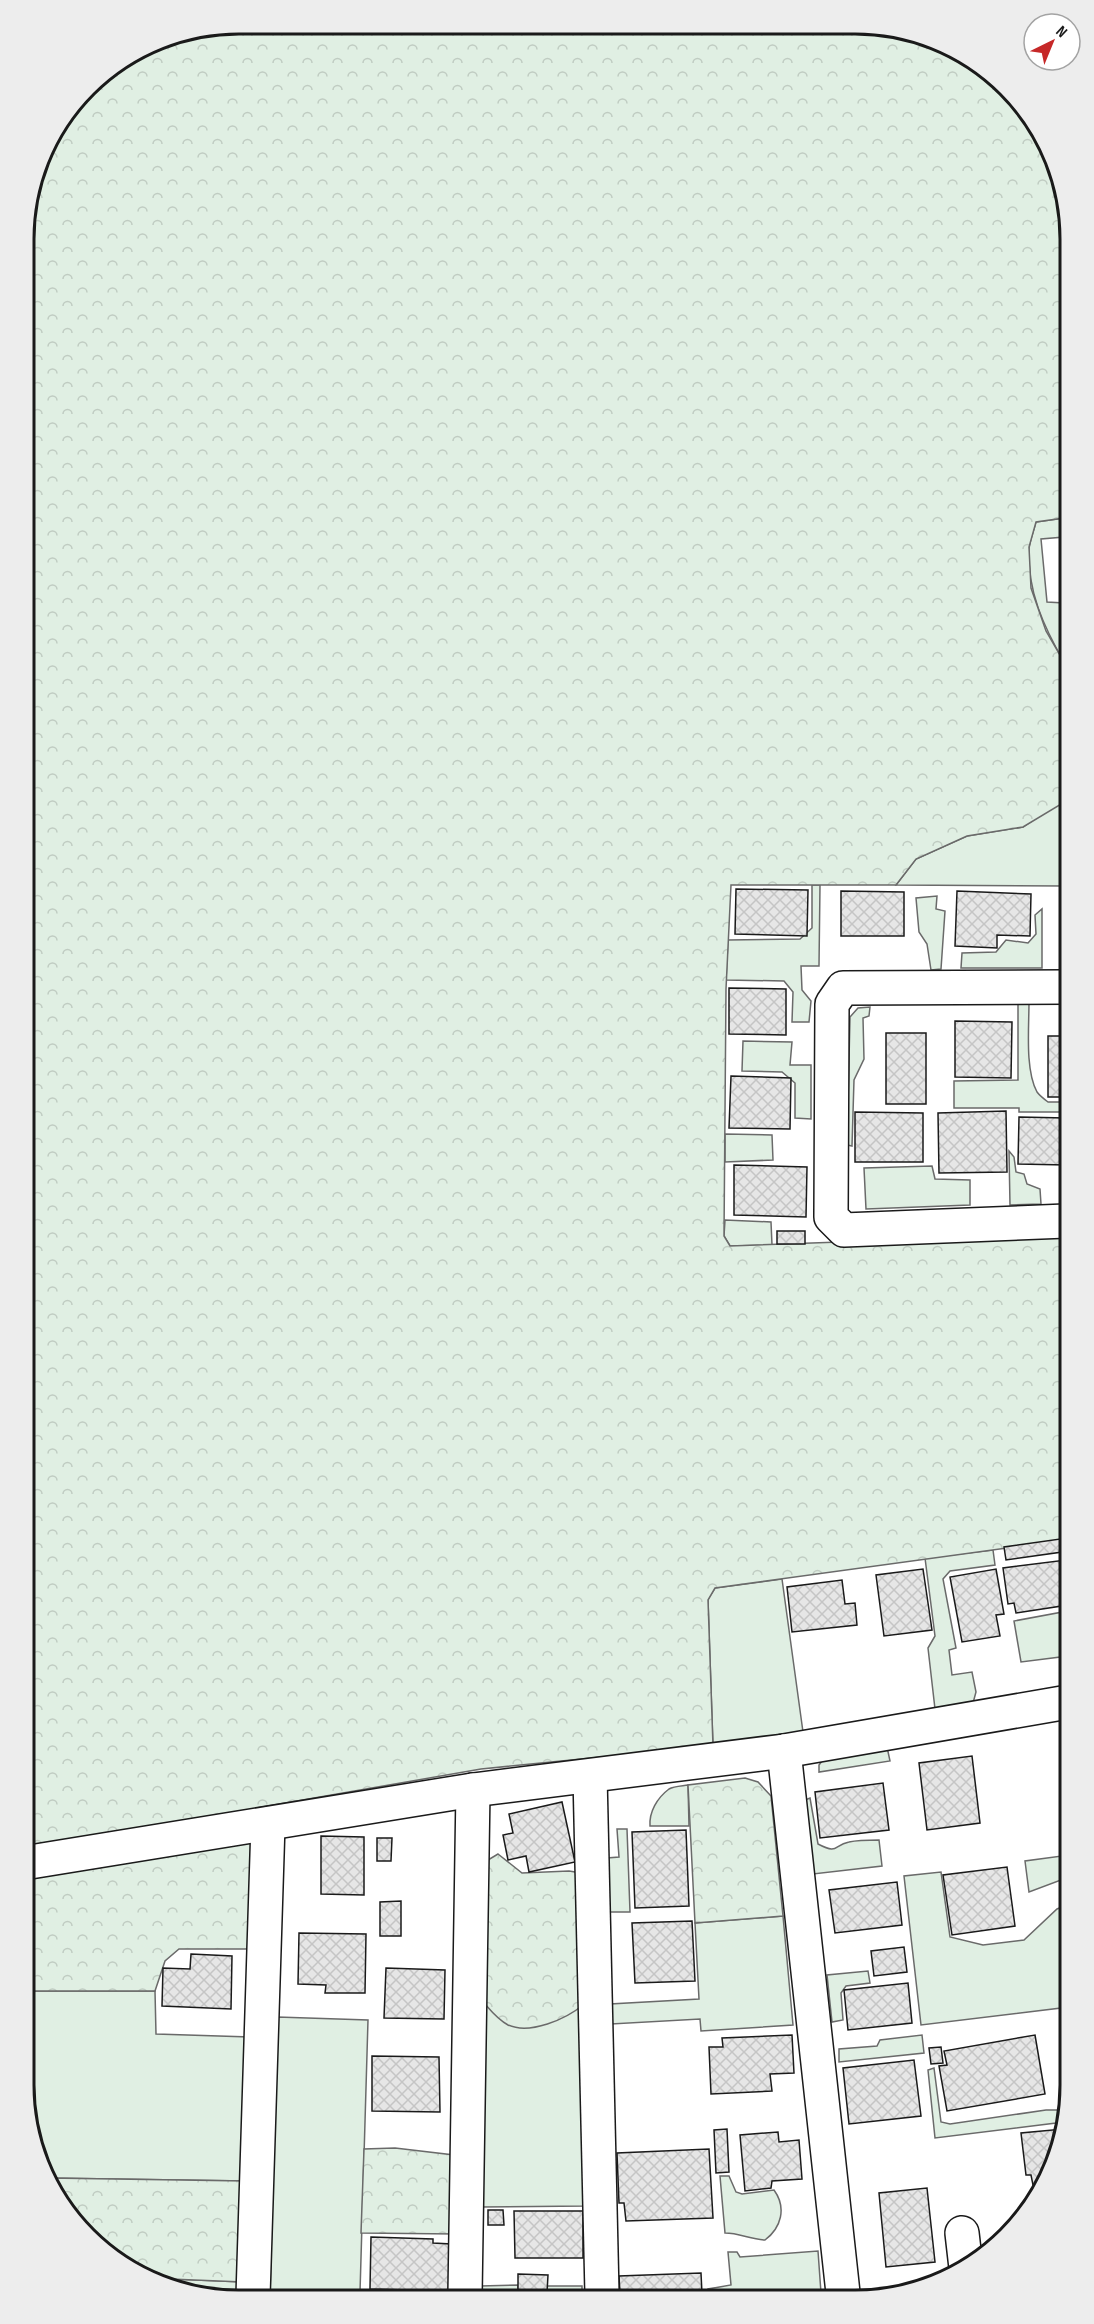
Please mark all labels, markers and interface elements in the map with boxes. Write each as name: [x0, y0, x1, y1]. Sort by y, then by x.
north arrow: [1022, 12, 1082, 72]
text: N: [1052, 22, 1071, 42]

